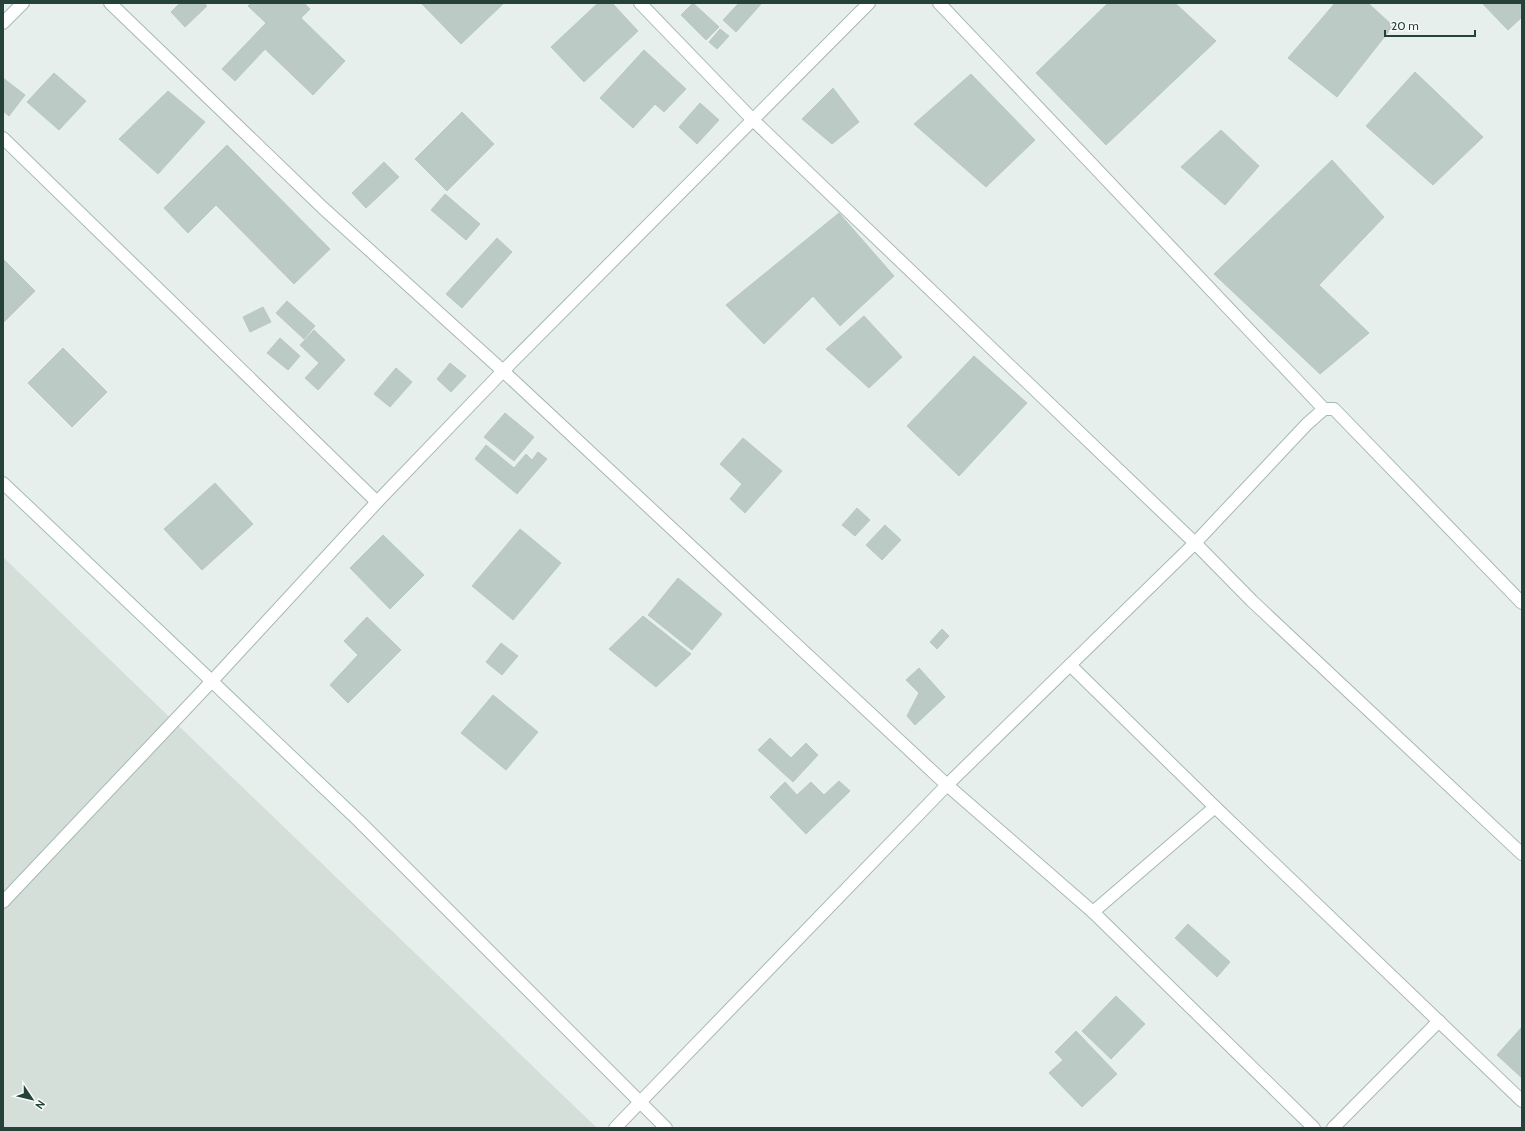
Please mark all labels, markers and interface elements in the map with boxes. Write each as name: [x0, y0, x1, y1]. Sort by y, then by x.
scale bar: [1385, 12, 1475, 38]
text: 20 m: [1391, 18, 1419, 33]
north arrow: [12, 1079, 52, 1119]
text: N: [32, 1098, 48, 1112]

